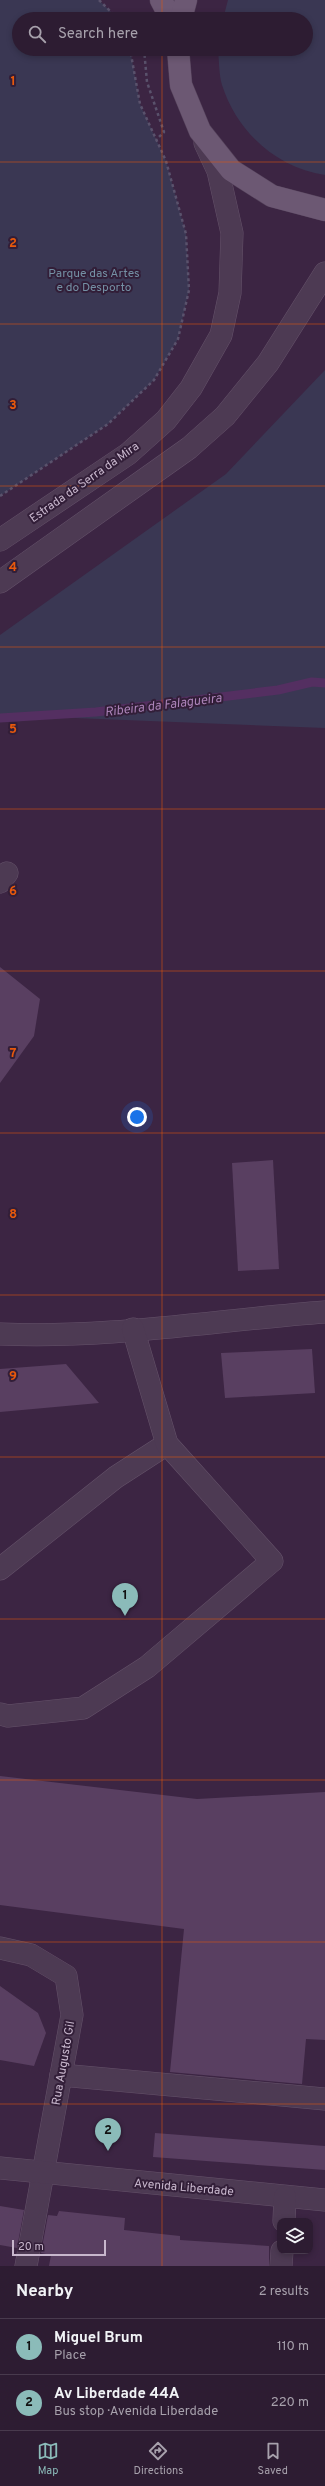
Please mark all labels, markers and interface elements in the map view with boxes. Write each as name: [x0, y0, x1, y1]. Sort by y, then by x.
search box: [12, 12, 313, 56]
icon: search: [26, 23, 48, 45]
text: Search here: [58, 25, 138, 44]
text: 1: [10, 74, 16, 90]
text: 2: [9, 236, 17, 252]
park label: Parque das Artes e do Desporto: [48, 266, 140, 296]
text: 3: [9, 398, 17, 414]
street label: Estrada da Serra da Mira: [27, 439, 143, 527]
text: 4: [9, 560, 17, 576]
water label: Ribeira da Falagueira: [104, 691, 223, 721]
text: 5: [9, 722, 17, 738]
text: 6: [9, 884, 17, 900]
text: 7: [10, 1046, 17, 1062]
your location: [127, 1107, 147, 1127]
text: 8: [9, 1207, 17, 1223]
text: 9: [9, 1369, 17, 1385]
pin: 1: [112, 1583, 138, 1616]
street label: Rua Augusto Gil: [49, 2020, 79, 2107]
pin: 2: [95, 2118, 121, 2151]
street label: Avenida Liberdade: [133, 2176, 234, 2200]
map controls: [277, 2218, 313, 2254]
button: layers: [277, 2218, 313, 2254]
scale bar: [12, 2238, 106, 2257]
text: 20 m: [18, 2240, 44, 2254]
text: Nearby: [16, 2281, 73, 2303]
text: 2 results: [259, 2284, 309, 2300]
text: Miguel Brum: [54, 2329, 143, 2348]
text: 1: [26, 2339, 32, 2355]
text: 110 m: [277, 2339, 309, 2355]
text: Place: [54, 2348, 86, 2364]
text: Av Liberdade 44A: [54, 2385, 179, 2404]
text: 2: [25, 2395, 33, 2411]
text: 220 m: [271, 2395, 309, 2411]
text: Bus stop · Avenida Liberdade: [54, 2404, 218, 2420]
tab: Map: [37, 2440, 59, 2478]
tab: Directions: [133, 2440, 183, 2478]
tab: Saved: [258, 2440, 288, 2478]

